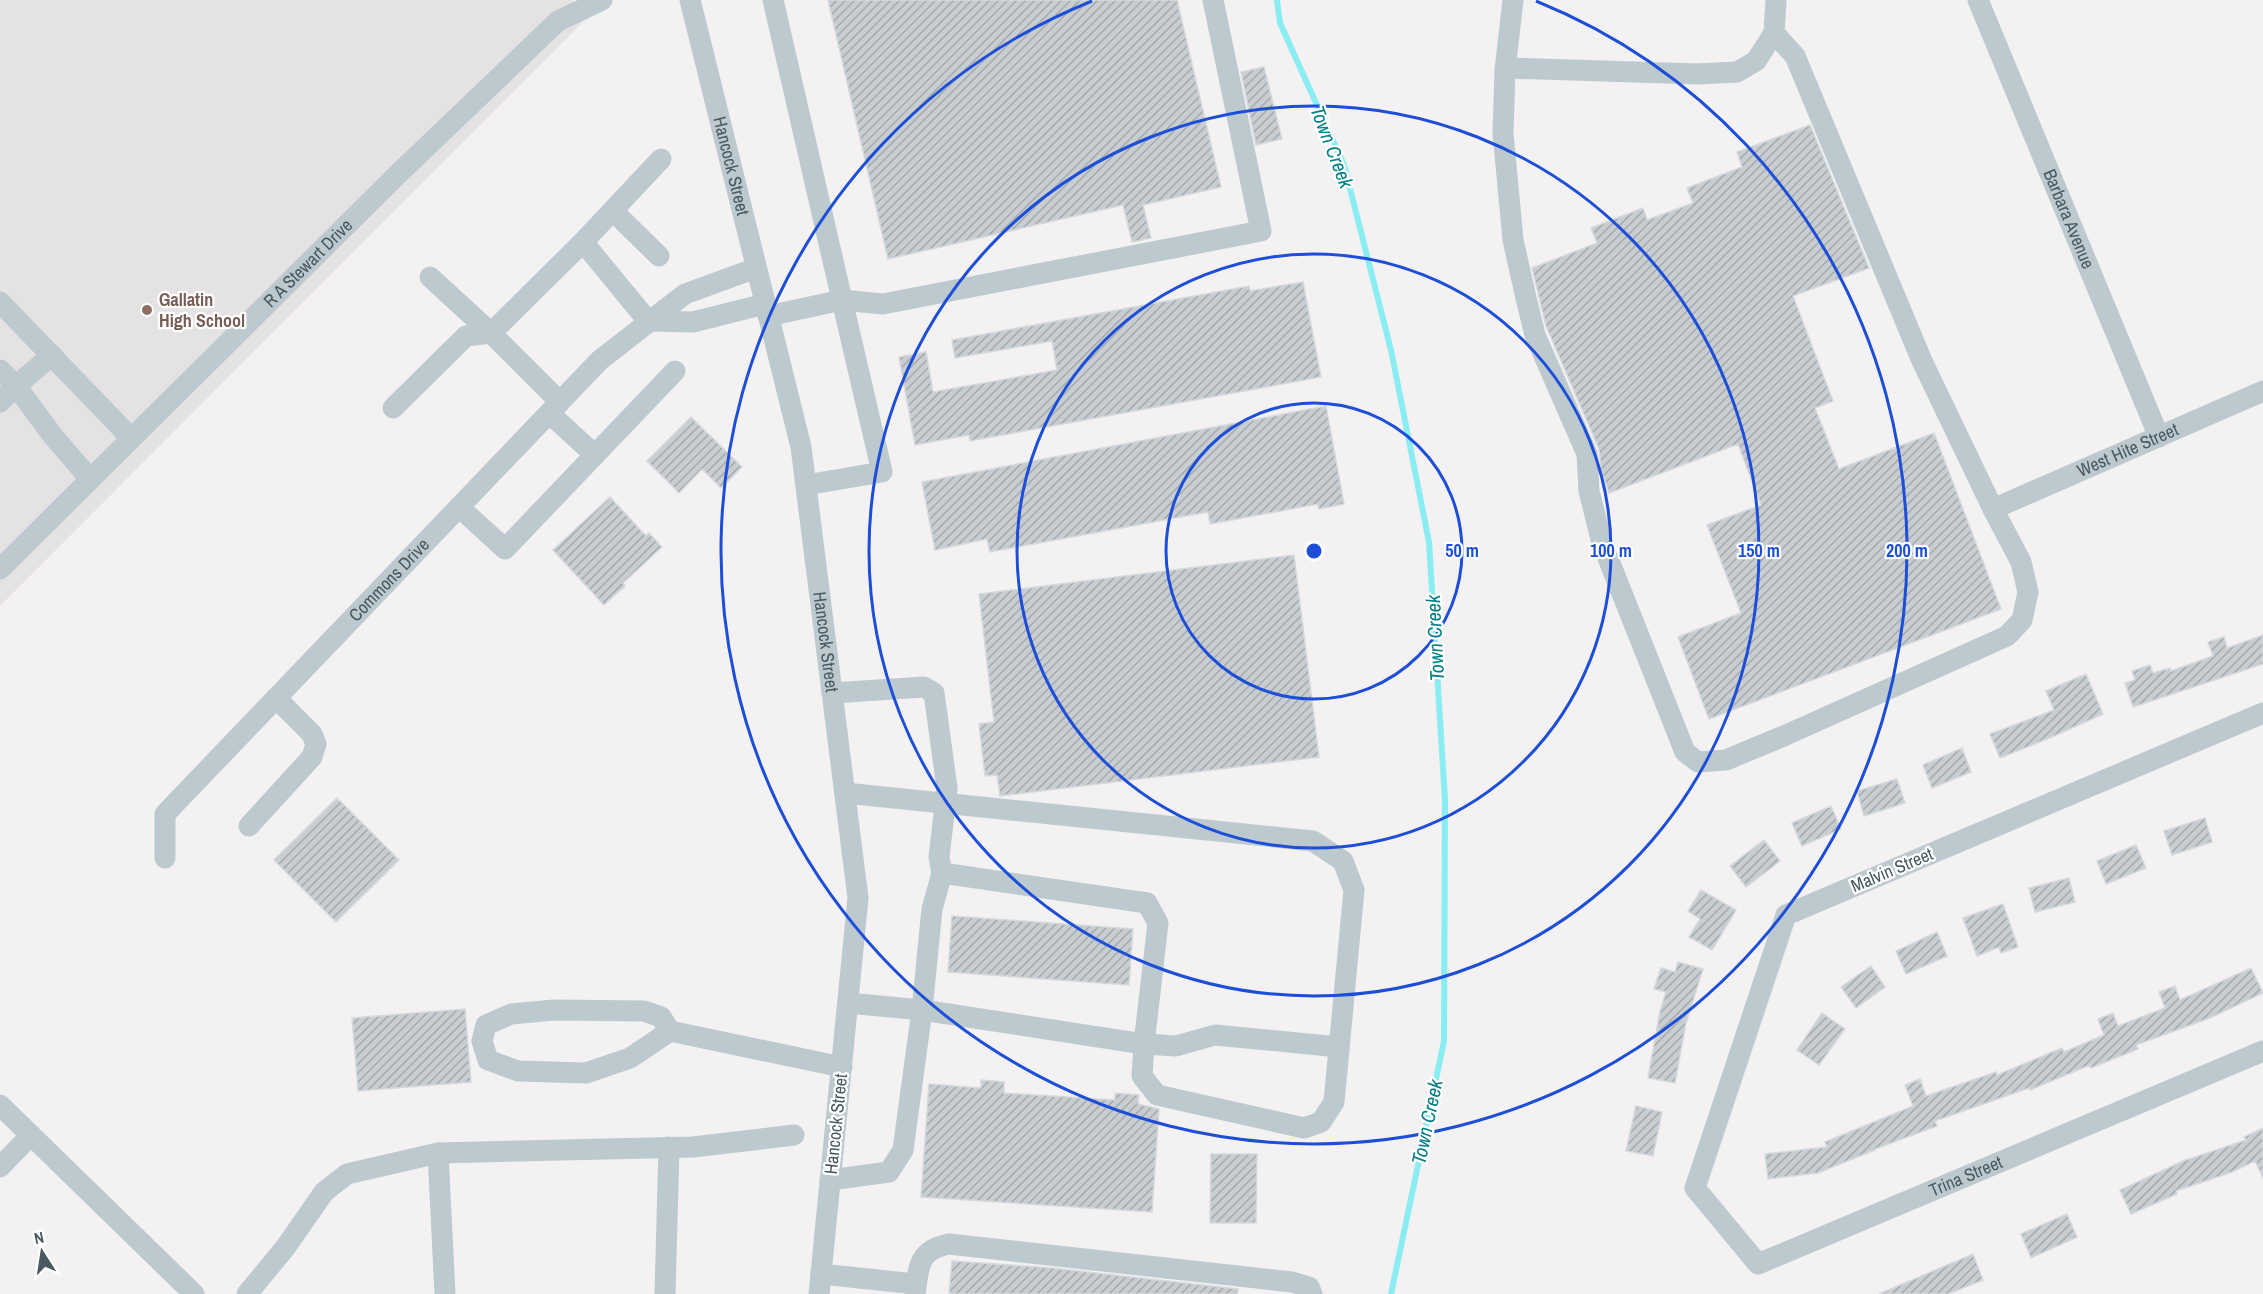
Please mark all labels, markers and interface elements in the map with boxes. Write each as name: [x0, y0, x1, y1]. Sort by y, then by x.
water label: Town Creek: [1304, 102, 1361, 193]
street label: Hancock Street: [707, 114, 756, 218]
street label: Barbara Avenue: [2037, 165, 2101, 272]
street label: R A Stewart Drive: [258, 213, 358, 313]
place label: Gallatin High School: [159, 287, 245, 333]
marker: Gallatin High School: [140, 303, 154, 317]
street label: West Hite Street: [2073, 417, 2182, 483]
street label: Commons Drive: [343, 533, 435, 627]
text: 50 m: [1445, 538, 1479, 563]
text: 100 m: [1590, 538, 1632, 563]
text: 150 m: [1738, 538, 1780, 563]
text: 200 m: [1886, 538, 1928, 563]
centre of rings: [1304, 541, 1324, 561]
street label: Hancock Street: [807, 590, 845, 693]
water label: Town Creek: [1419, 593, 1450, 682]
street label: Malvin Street: [1847, 841, 1937, 898]
street label: Hancock Street: [818, 1072, 853, 1175]
water label: Town Creek: [1404, 1076, 1449, 1167]
street label: Trina Street: [1925, 1149, 2006, 1202]
north arrow: [12, 1222, 72, 1282]
text: N: [32, 1226, 46, 1249]

